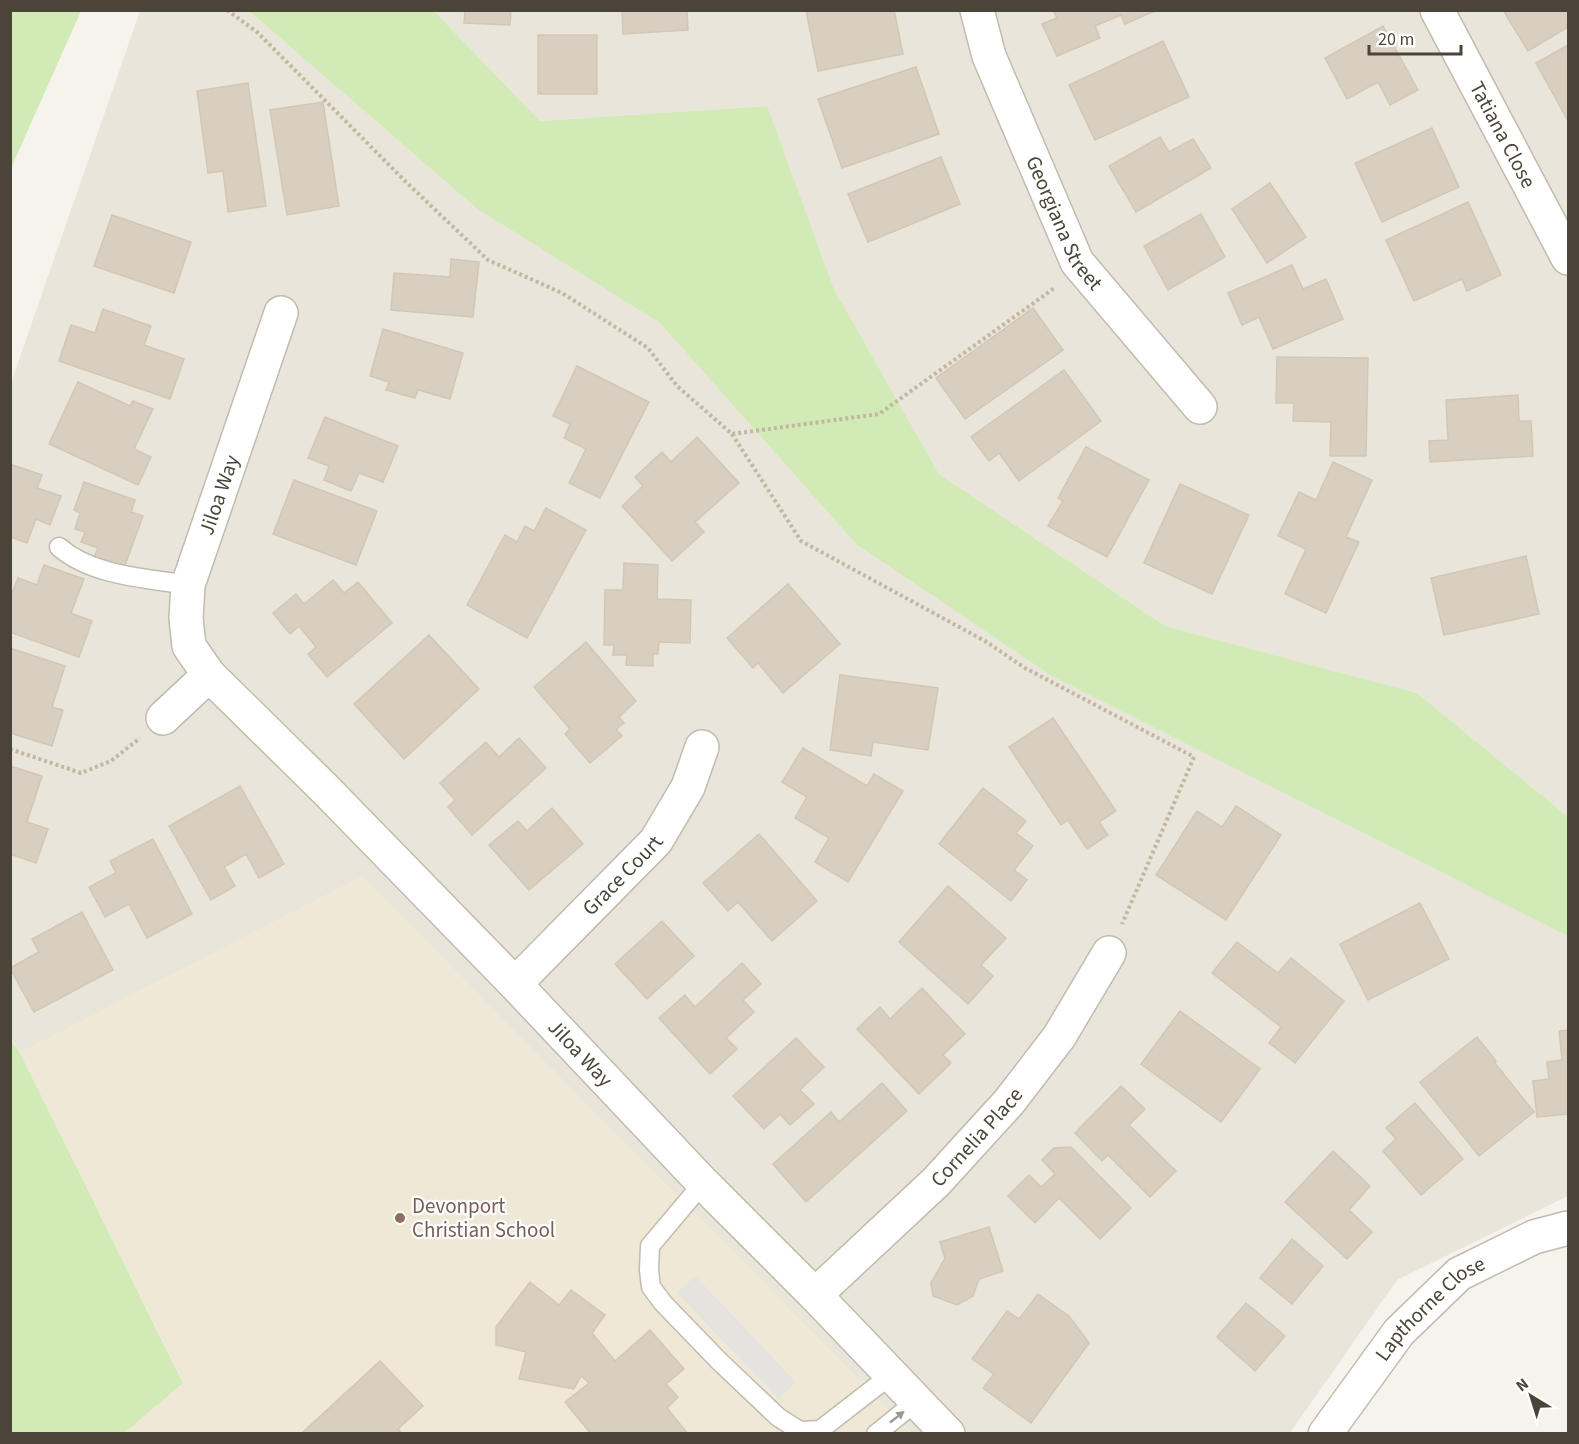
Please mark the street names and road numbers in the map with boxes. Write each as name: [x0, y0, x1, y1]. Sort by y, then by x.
street label: Tatiana Close: [1462, 76, 1543, 193]
street label: Georgiana Street: [1018, 151, 1110, 297]
street label: Jiloa Way: [191, 451, 247, 539]
street label: Grace Court: [575, 830, 671, 922]
street label: Jiloa Way: [541, 1013, 620, 1094]
street label: Cornelia Place: [923, 1081, 1030, 1194]
street label: Lapthorne Close: [1368, 1248, 1490, 1367]

